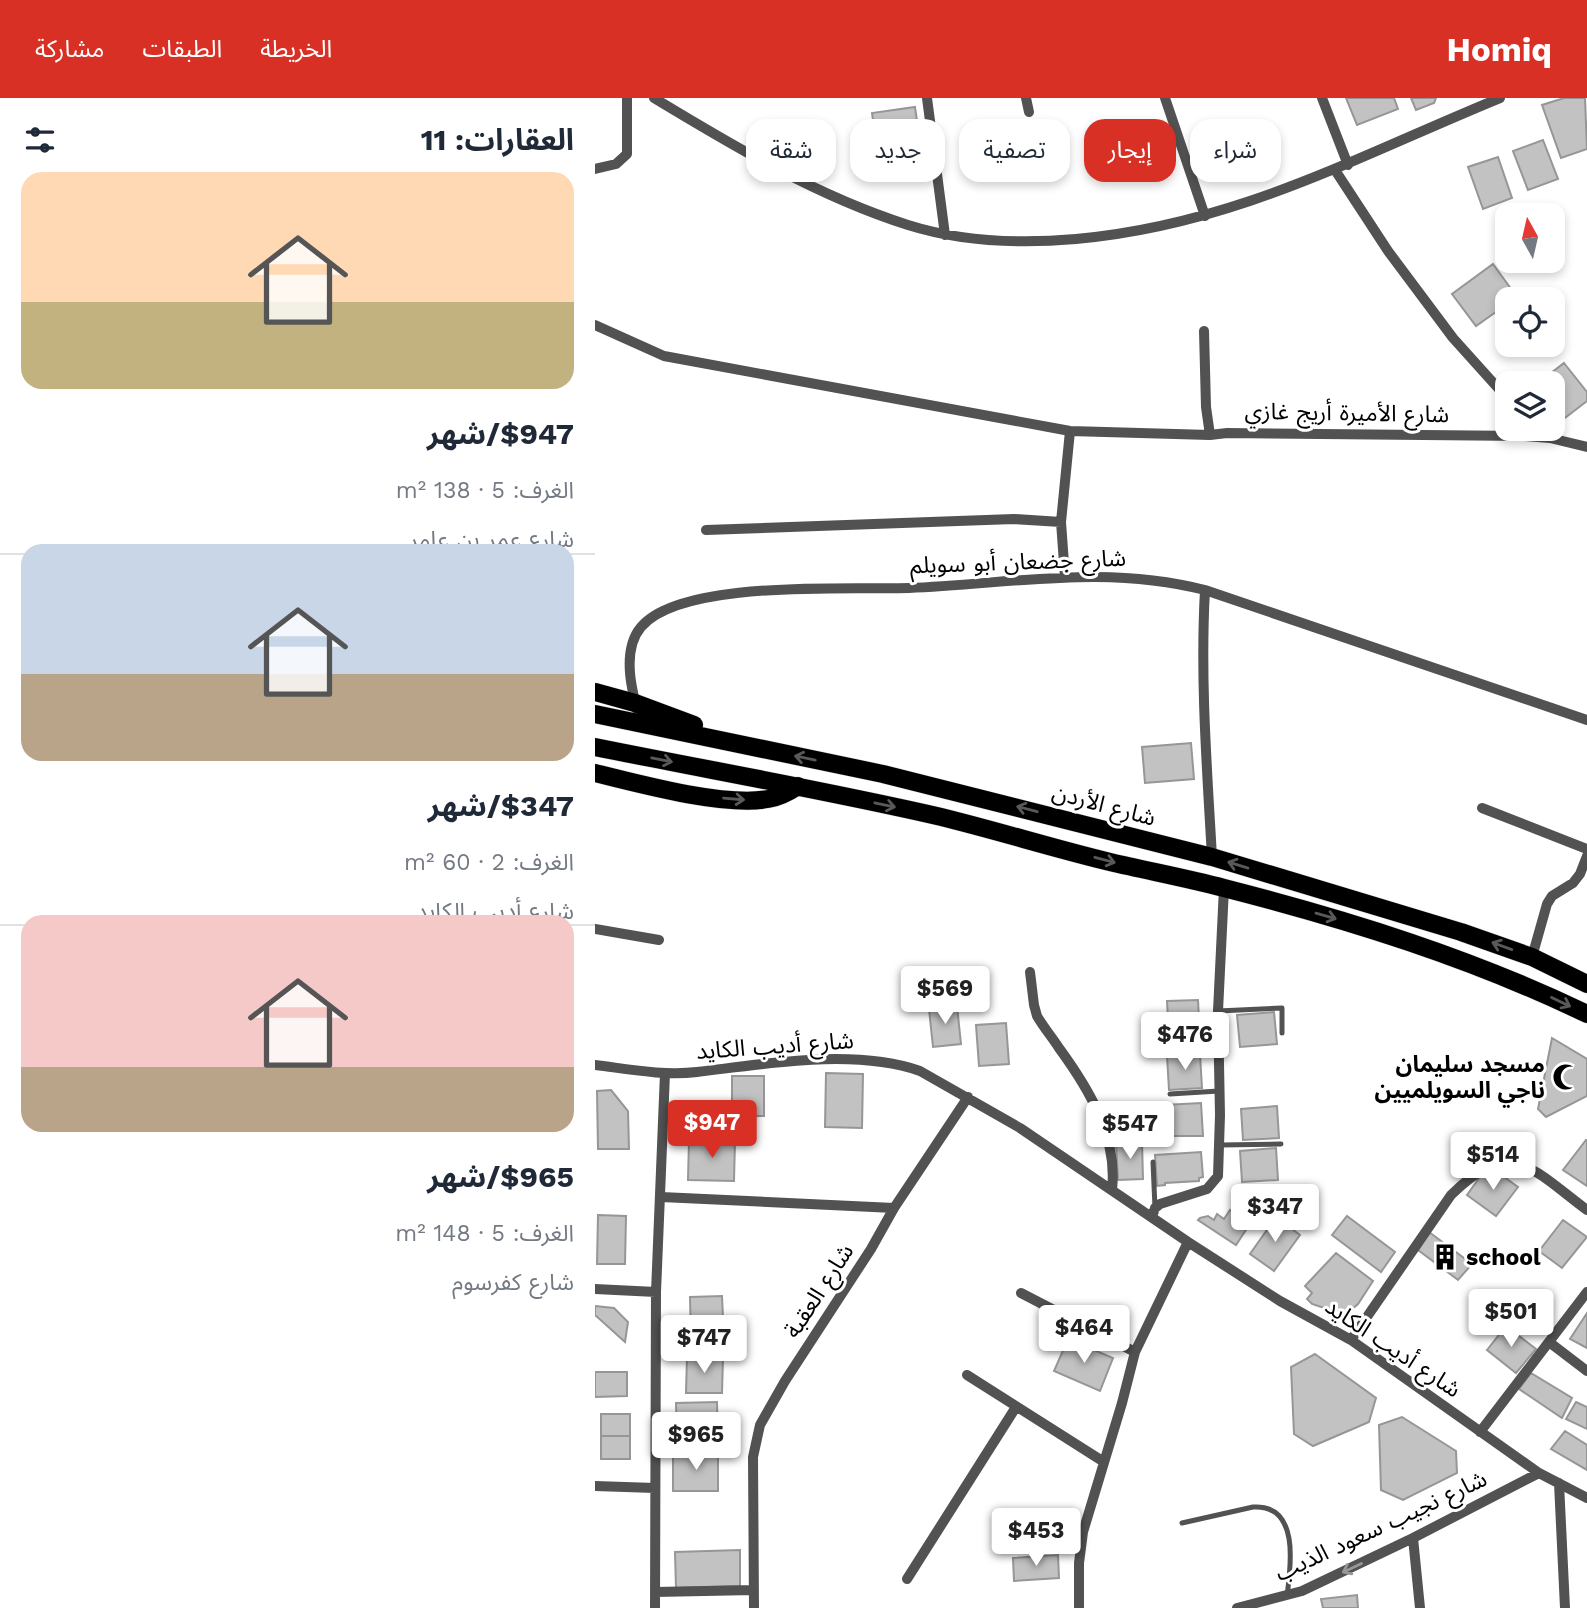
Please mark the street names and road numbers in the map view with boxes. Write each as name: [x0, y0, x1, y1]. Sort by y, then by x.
street label: شارع الأميرة أريج غازي: [1244, 397, 1450, 432]
street label: شارع جضعان أبو سويلم: [909, 544, 1127, 582]
street label: شارع الأردن: [1049, 778, 1159, 835]
street label: شارع أديب الكايد: [695, 1026, 855, 1068]
street label: شارع العقبة: [779, 1239, 862, 1345]
street label: شارع أديب الكايد: [1318, 1292, 1466, 1406]
street label: شارع نجيب سعود الذيب: [1271, 1465, 1492, 1590]

